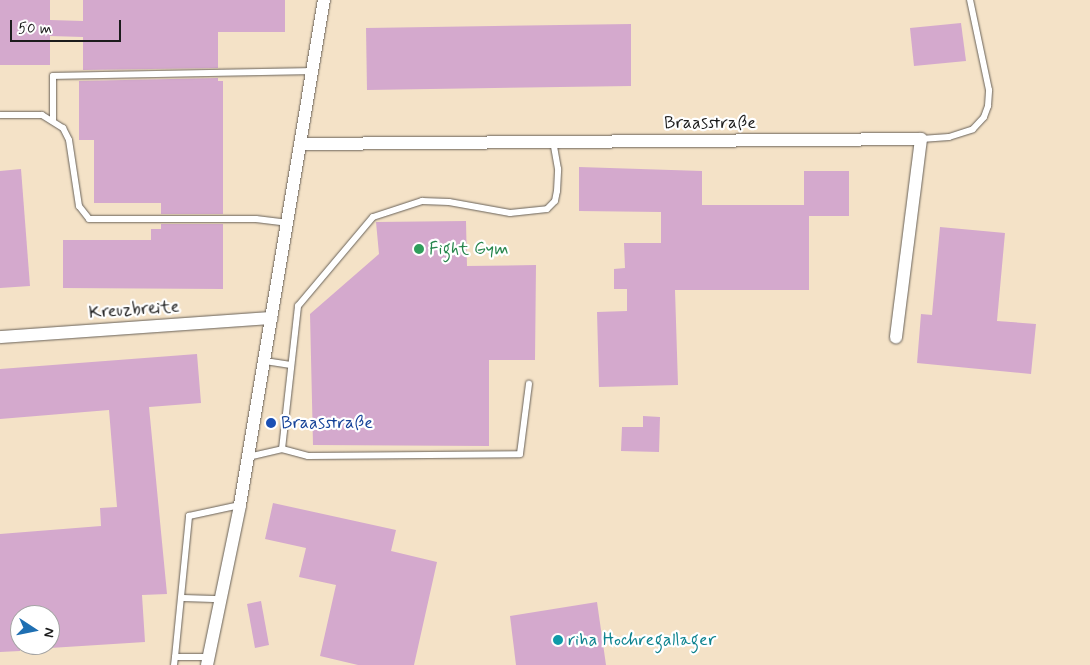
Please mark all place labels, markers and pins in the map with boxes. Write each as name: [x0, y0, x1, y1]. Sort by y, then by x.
place label: Fight Gym: [429, 238, 514, 260]
marker: Fight Gym: [413, 243, 425, 255]
place label: Braasstraße: [281, 412, 373, 434]
marker: Braasstraße: [265, 417, 277, 429]
place label: riha Hochregallager: [568, 629, 717, 651]
marker: riha Hochregallager: [552, 634, 564, 646]

